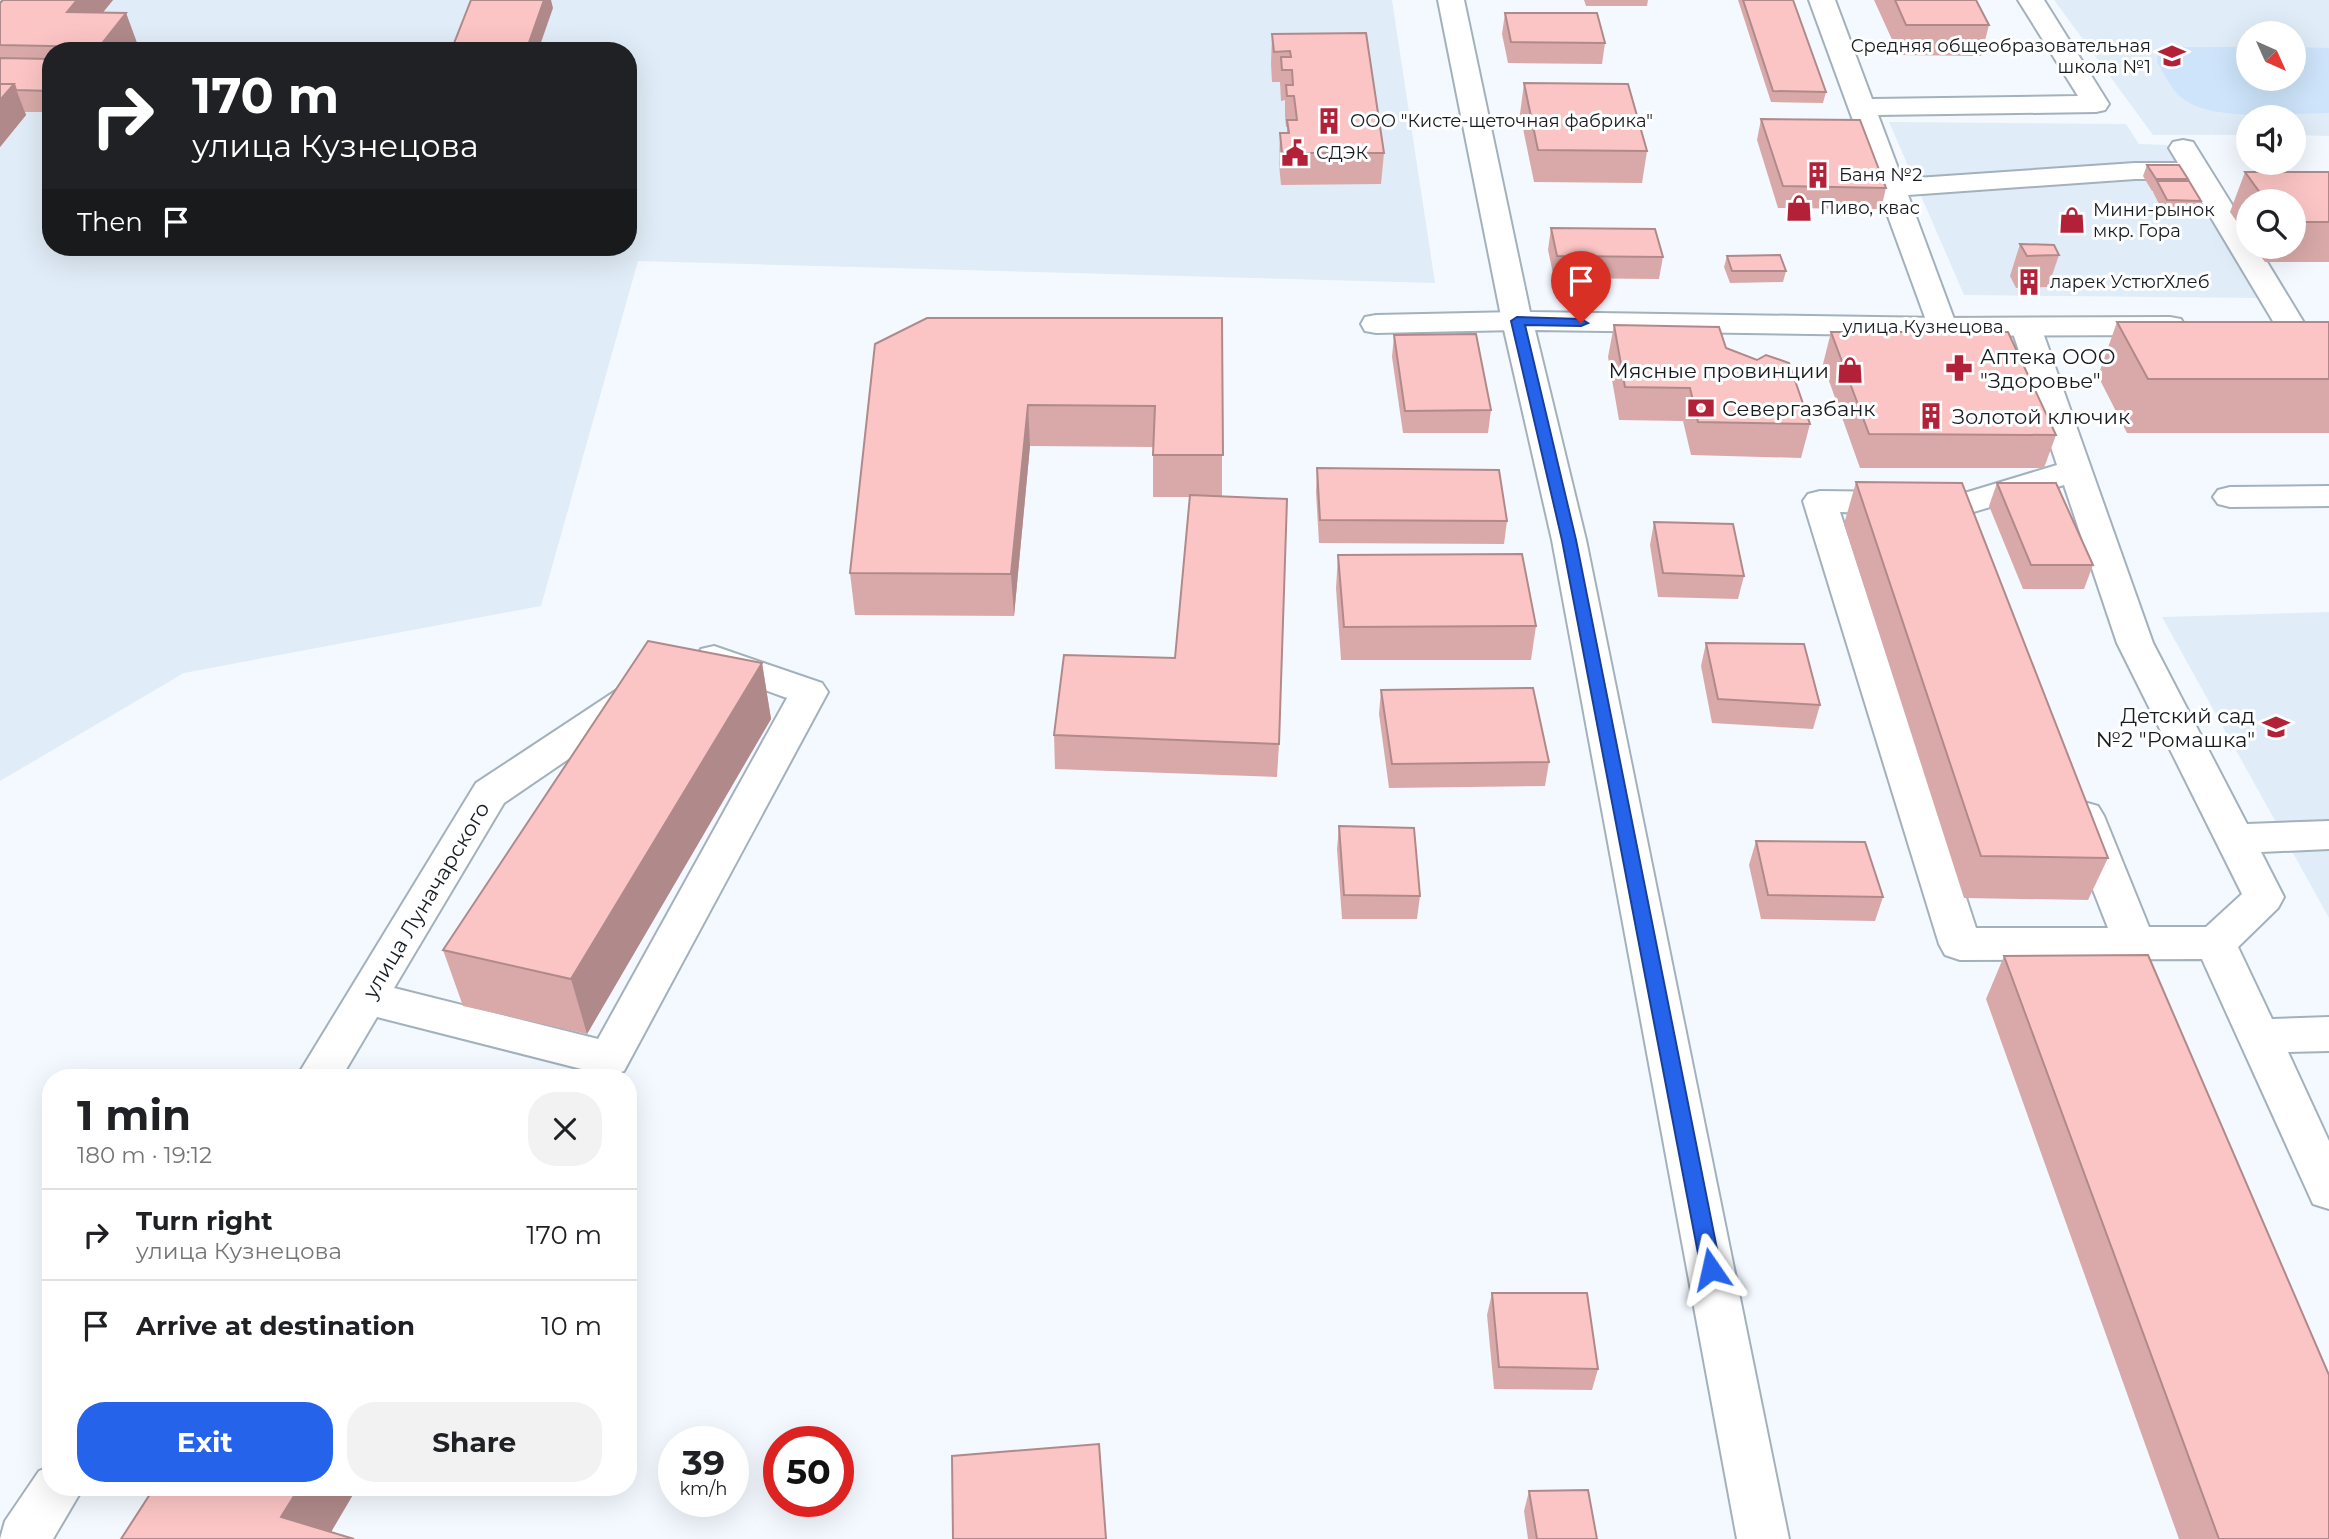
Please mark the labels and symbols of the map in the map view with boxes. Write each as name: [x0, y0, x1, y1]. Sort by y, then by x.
north arrow: [2236, 21, 2306, 91]
place label: Средняя общеобразовательная школа №1: [1851, 35, 2151, 78]
school or university icon: Средняя общеобразовательная школа №1: [2157, 41, 2187, 71]
building icon: ООО "Кисте-щеточная фабрика": [1314, 106, 1344, 136]
place label: ООО "Кисте-щеточная фабрика": [1350, 110, 1653, 132]
public building icon: СДЭК: [1280, 138, 1310, 168]
place label: СДЭК: [1316, 142, 1369, 164]
building icon: Баня №2: [1803, 160, 1833, 190]
place label: Баня №2: [1839, 164, 1923, 186]
shop icon: Пиво, квас: [1784, 193, 1814, 223]
place label: Пиво, квас: [1820, 197, 1920, 219]
place label: Мини-рынок мкр. Гора: [2093, 199, 2215, 242]
shop icon: Мини-рынок мкр. Гора: [2057, 205, 2087, 235]
pin: [1551, 251, 1611, 323]
building icon: ларек УстюгХлеб: [2014, 267, 2044, 297]
place label: ларек УстюгХлеб: [2050, 271, 2210, 293]
street label: улица Кузнецова: [1841, 316, 2004, 338]
place label: Аптека ООО "Здоровье": [1980, 344, 2116, 393]
pharmacy icon: Аптека ООО "Здоровье": [1944, 353, 1974, 383]
shop icon: Мясные провинции: [1835, 355, 1865, 385]
place label: Мясные провинции: [1609, 358, 1829, 383]
bank icon: Севергазбанк: [1686, 393, 1716, 423]
place label: Севергазбанк: [1722, 396, 1876, 421]
building icon: Золотой ключик: [1916, 401, 1946, 431]
place label: Золотой ключик: [1952, 404, 2130, 429]
place label: Детский сад №2 "Ромашка": [2096, 703, 2255, 752]
school or university icon: Детский сад №2 "Ромашка": [2261, 712, 2291, 742]
street label: улица Луначарского: [357, 797, 495, 1004]
position arrow: [1674, 1232, 1748, 1306]
speed limit sign: 50: [763, 1426, 854, 1517]

